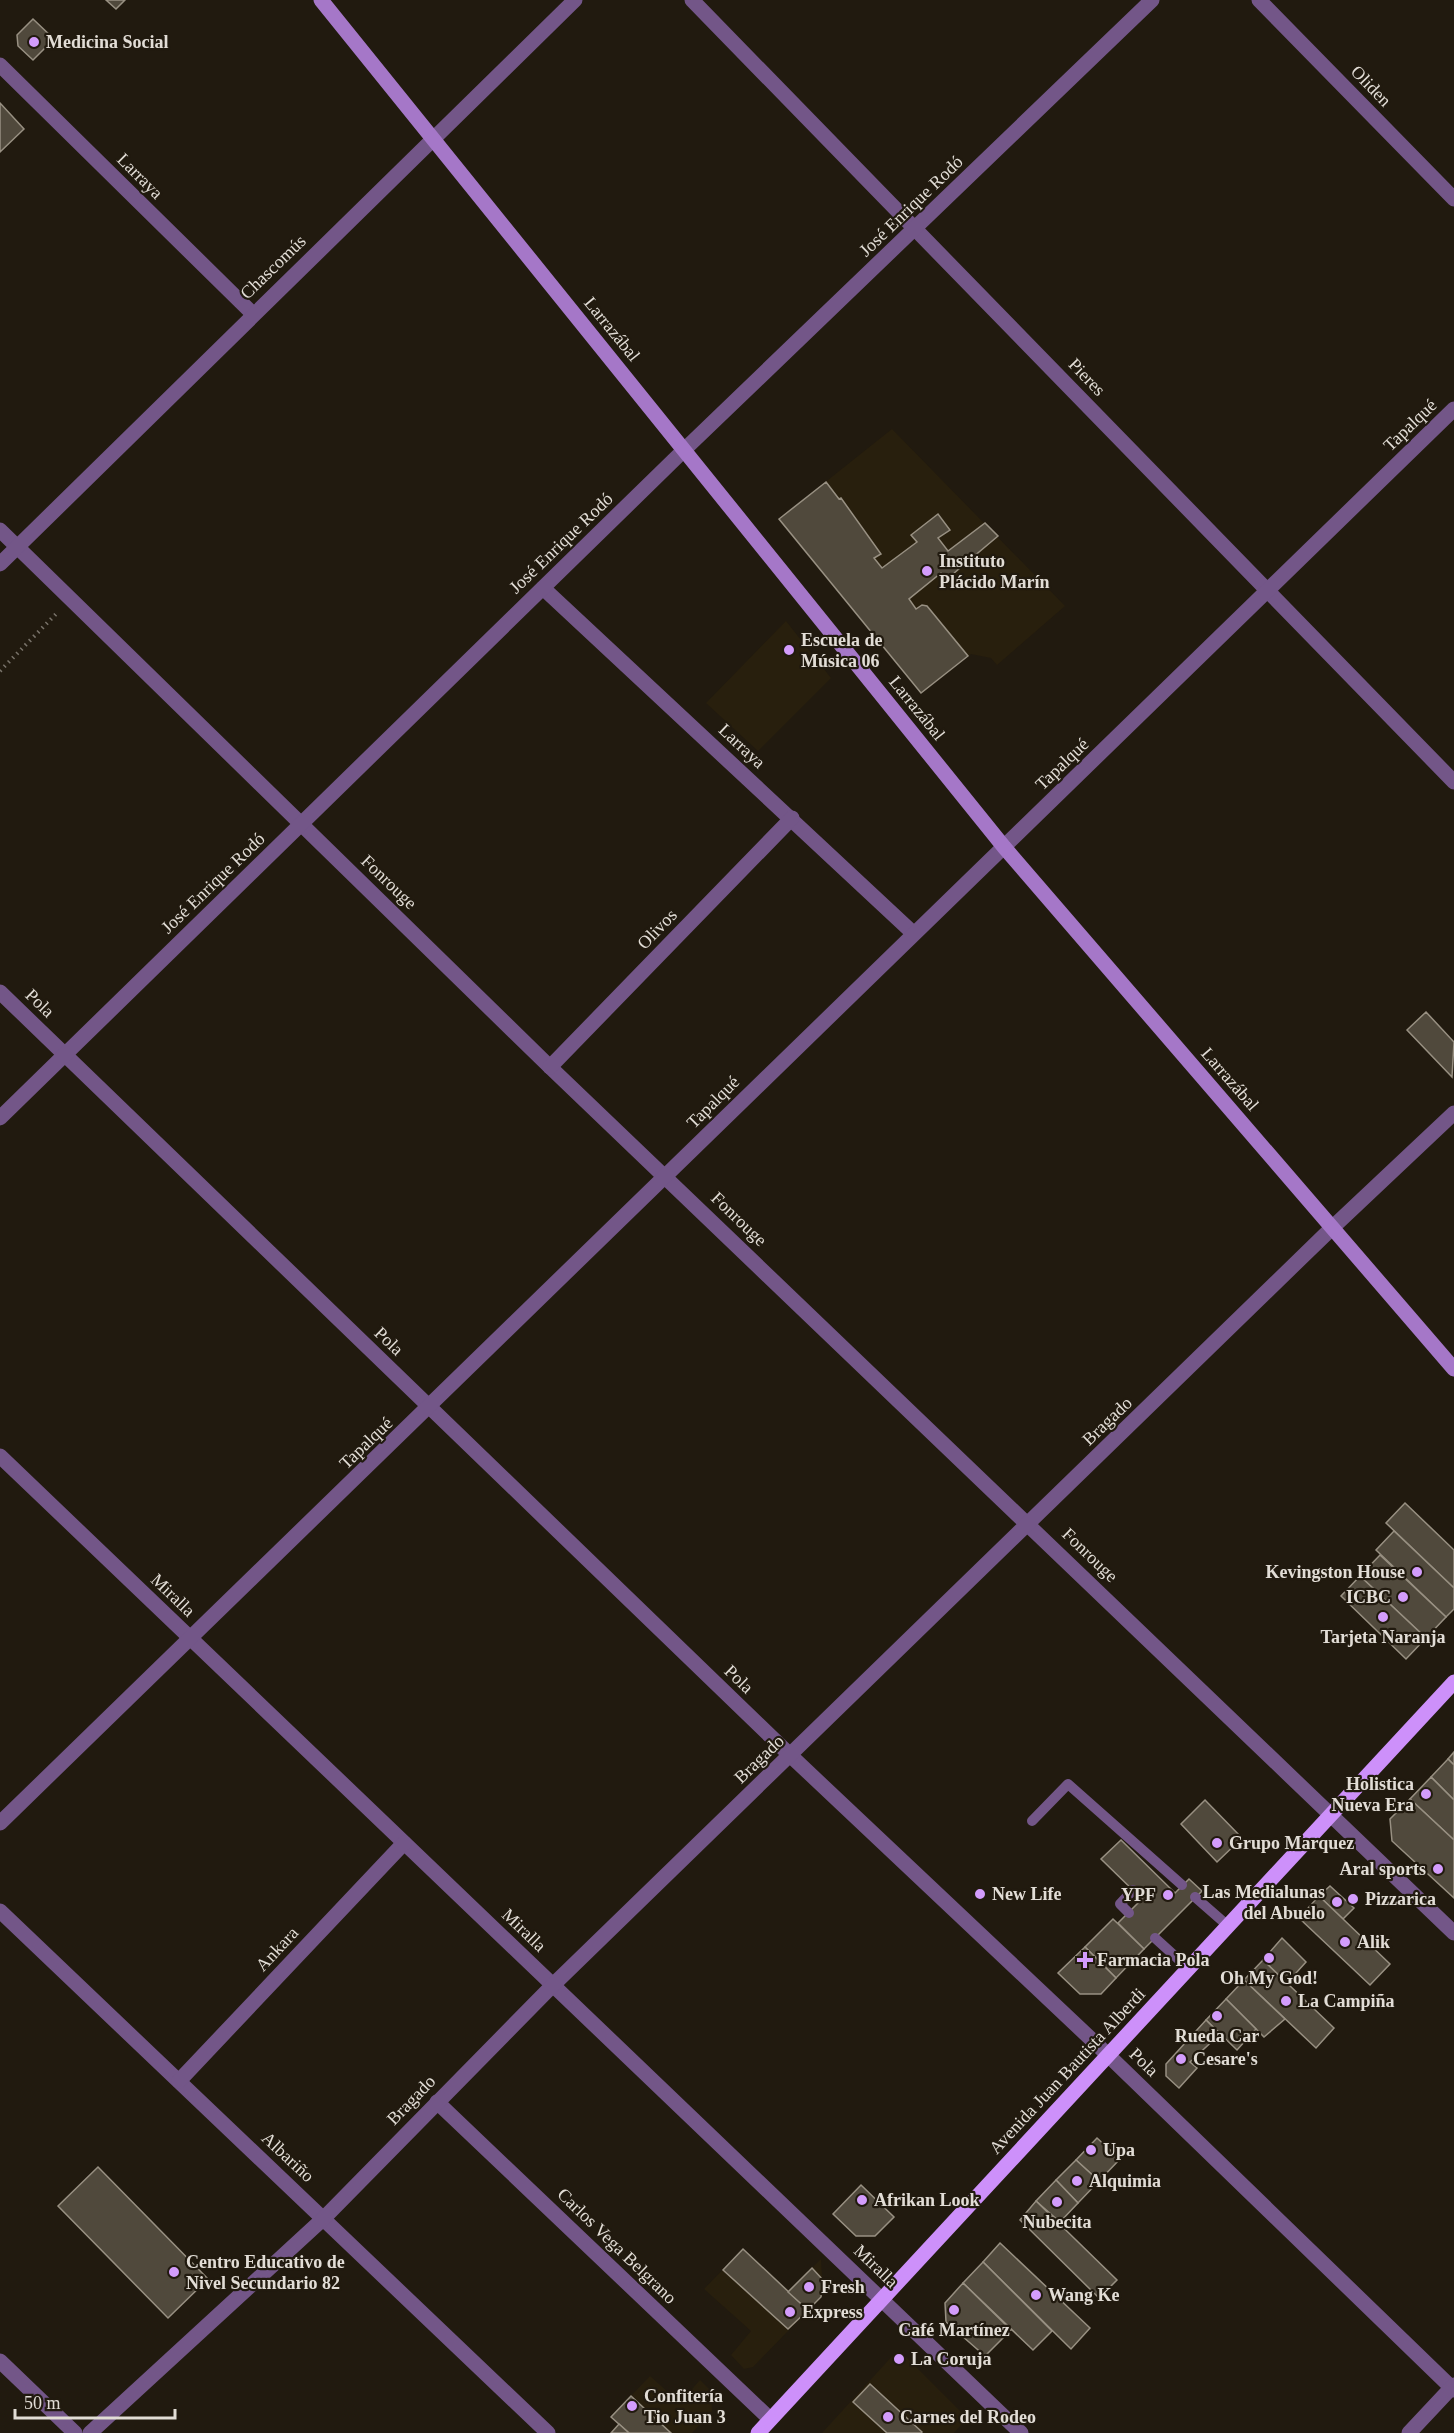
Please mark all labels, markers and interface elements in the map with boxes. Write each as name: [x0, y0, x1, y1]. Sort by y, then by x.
place label: Medicina Social: [46, 32, 169, 52]
marker: Medicina Social: [27, 35, 41, 49]
street label: Oliden: [1347, 61, 1395, 111]
street label: Larraya: [113, 149, 167, 203]
street label: José Enrique Rodó: [855, 152, 967, 260]
street label: Chascomús: [236, 231, 310, 303]
street label: Larrazábal: [580, 293, 644, 365]
street label: Pieres: [1065, 354, 1109, 400]
street label: Tapalqué: [1379, 395, 1441, 455]
street label: José Enrique Rodó: [505, 489, 617, 597]
place label: Instituto Plácido Marín: [939, 551, 1050, 592]
marker: Instituto Plácido Marín: [920, 564, 934, 578]
place label: Escuela de Música 06: [801, 630, 883, 671]
marker: Escuela de Música 06: [782, 643, 796, 657]
street label: Larrazábal: [885, 672, 949, 744]
street label: Larraya: [715, 720, 769, 772]
street label: Tapalqué: [1031, 734, 1093, 794]
street label: José Enrique Rodó: [157, 829, 269, 937]
street label: Fonrouge: [357, 851, 421, 913]
street label: Olivos: [633, 905, 681, 953]
street label: Pola: [22, 985, 58, 1021]
street label: Larrazábal: [1197, 1043, 1263, 1115]
street label: Tapalqué: [683, 1072, 743, 1132]
street label: Fonrouge: [707, 1188, 771, 1250]
street label: Pola: [371, 1323, 407, 1359]
street label: Bragado: [1078, 1393, 1136, 1449]
street label: Tapalqué: [335, 1413, 397, 1473]
street label: Fonrouge: [1058, 1524, 1122, 1586]
place label: Kevingston House: [1265, 1562, 1405, 1582]
marker: Kevingston House: [1410, 1565, 1424, 1579]
street label: Miralla: [147, 1569, 199, 1621]
place label: ICBC: [1346, 1587, 1391, 1607]
marker: ICBC: [1396, 1590, 1410, 1604]
marker: Tarjeta Naranja: [1376, 1610, 1390, 1624]
place label: Tarjeta Naranja: [1321, 1627, 1445, 1647]
street label: Pola: [721, 1661, 757, 1697]
street label: Bragado: [730, 1731, 788, 1787]
place label: Holistica Nueva Era: [1332, 1774, 1414, 1815]
marker: Holistica Nueva Era: [1419, 1787, 1433, 1801]
place label: Grupo Marquez: [1229, 1833, 1354, 1853]
marker: Grupo Marquez: [1210, 1836, 1224, 1850]
place label: Aral sports: [1340, 1859, 1426, 1879]
marker: Aral sports: [1431, 1862, 1445, 1876]
place label: Las Medialunas del Abuelo: [1202, 1882, 1325, 1923]
place label: New Life: [992, 1884, 1061, 1904]
place label: YPF: [1121, 1885, 1156, 1905]
marker: New Life: [973, 1887, 987, 1901]
marker: YPF: [1161, 1888, 1175, 1902]
place label: Pizzarica: [1365, 1889, 1436, 1909]
marker: Pizzarica: [1346, 1892, 1360, 1906]
marker: Las Medialunas del Abuelo: [1330, 1895, 1344, 1909]
street label: Miralla: [498, 1904, 550, 1956]
street label: Ankara: [252, 1923, 302, 1975]
place label: Alik: [1357, 1932, 1390, 1952]
marker: Alik: [1338, 1935, 1352, 1949]
place label: Farmacia Pola: [1097, 1950, 1209, 1970]
marker: Oh My God!: [1262, 1951, 1276, 1965]
marker: Farmacia Pola: [1078, 1953, 1092, 1967]
place label: Oh My God!: [1220, 1968, 1318, 1988]
street label: Avenida Juan Bautista Alberdi: [985, 1984, 1149, 2158]
place label: La Campiña: [1298, 1991, 1395, 2011]
marker: La Campiña: [1279, 1994, 1293, 2008]
marker: Rueda Car: [1210, 2009, 1224, 2023]
place label: Rueda Car: [1175, 2026, 1259, 2046]
street label: Pola: [1126, 2044, 1162, 2080]
place label: Cesare's: [1193, 2049, 1258, 2069]
marker: Cesare's: [1174, 2052, 1188, 2066]
street label: Bragado: [383, 2071, 439, 2129]
street label: Albariño: [258, 2128, 318, 2186]
place label: Upa: [1103, 2140, 1135, 2160]
marker: Upa: [1084, 2143, 1098, 2157]
place label: Alquimia: [1089, 2171, 1161, 2191]
marker: Alquimia: [1070, 2174, 1084, 2188]
street label: Carlos Vega Belgrano: [553, 2184, 681, 2308]
place label: Afrikan Look: [874, 2190, 980, 2210]
marker: Afrikan Look: [855, 2193, 869, 2207]
marker: Nubecita: [1050, 2195, 1064, 2209]
place label: Nubecita: [1023, 2212, 1092, 2232]
street label: Miralla: [850, 2240, 902, 2292]
place label: Centro Educativo de Nivel Secundario 82: [186, 2252, 345, 2293]
marker: Centro Educativo de Nivel Secundario 82: [167, 2265, 181, 2279]
place label: Fresh: [821, 2277, 865, 2297]
marker: Fresh: [802, 2280, 816, 2294]
place label: Wang Ke: [1048, 2285, 1120, 2305]
marker: Wang Ke: [1029, 2288, 1043, 2302]
place label: Express: [802, 2302, 863, 2322]
marker: Café Martínez: [947, 2303, 961, 2317]
marker: Express: [783, 2305, 797, 2319]
place label: Café Martínez: [898, 2320, 1010, 2340]
place label: La Coruja: [911, 2349, 992, 2369]
marker: La Coruja: [892, 2352, 906, 2366]
scale bar: [15, 2382, 176, 2420]
place label: Confitería Tio Juan 3: [644, 2386, 726, 2427]
text: 50 m: [24, 2393, 61, 2413]
marker: Confitería Tio Juan 3: [625, 2399, 639, 2413]
place label: Carnes del Rodeo: [900, 2407, 1036, 2427]
marker: Carnes del Rodeo: [881, 2410, 895, 2424]

